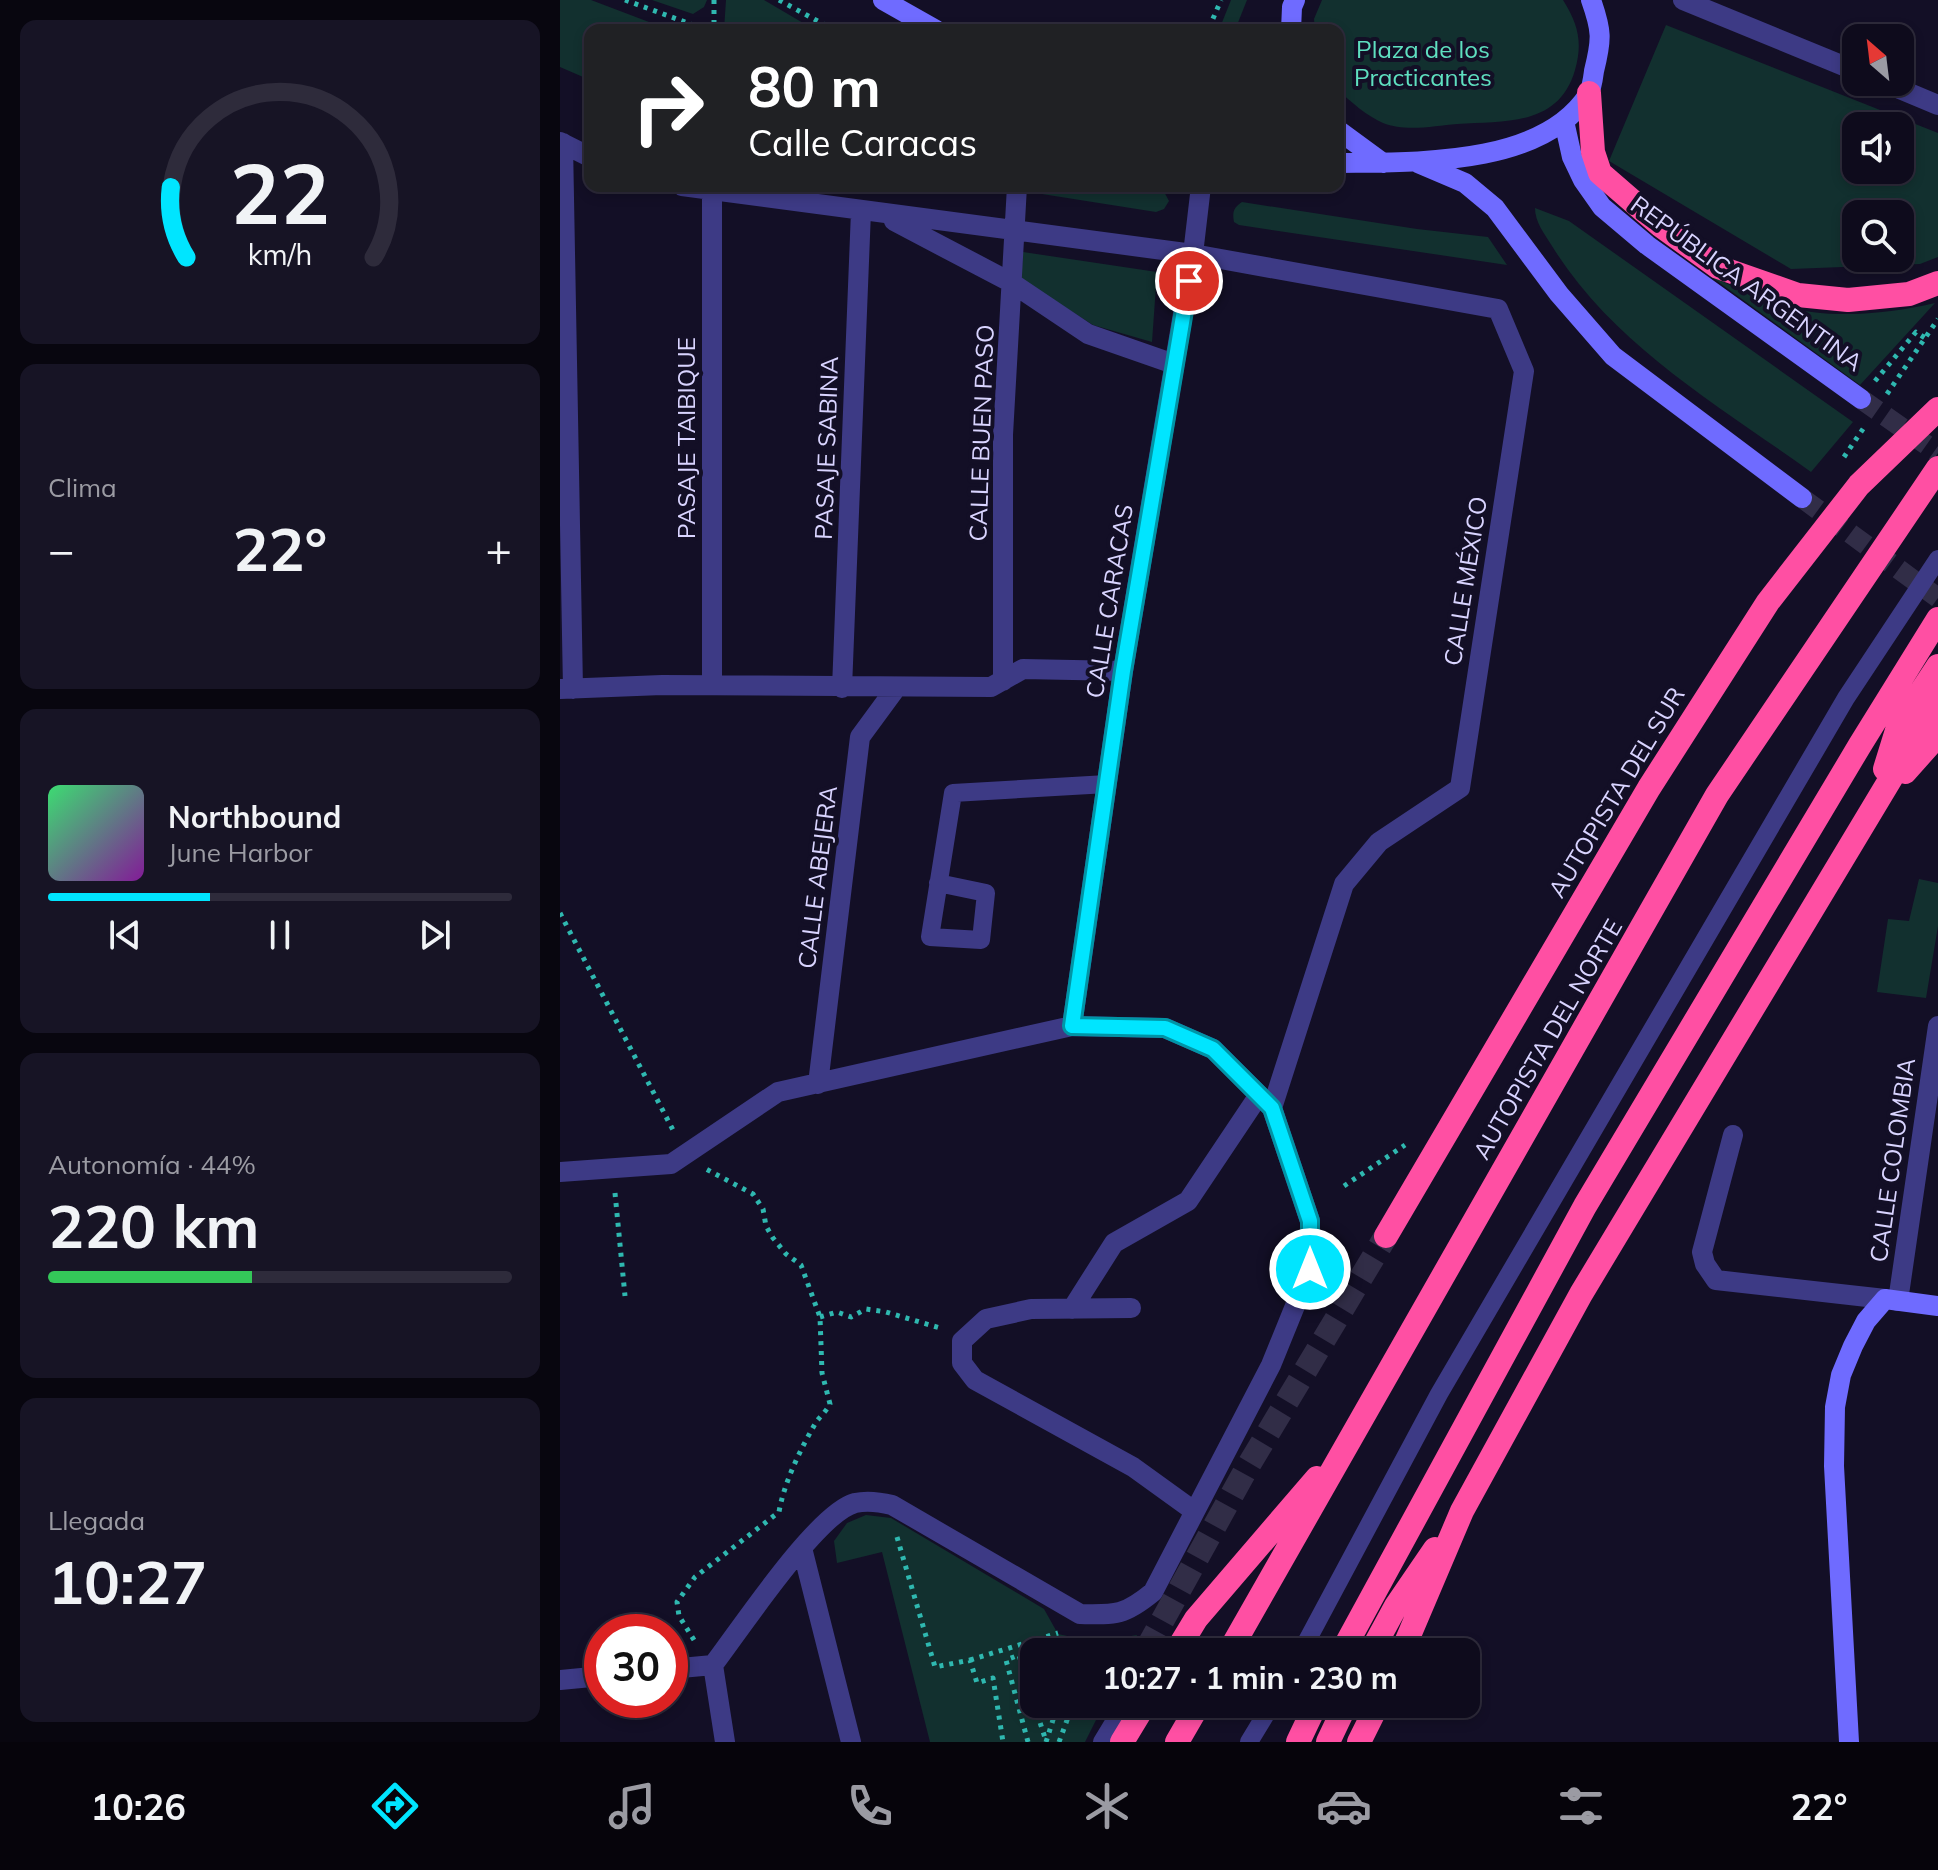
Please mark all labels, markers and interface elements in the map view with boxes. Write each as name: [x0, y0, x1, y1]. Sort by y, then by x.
north arrow: [1842, 24, 1914, 96]
map controls: [1842, 24, 1914, 272]
park label: Plaza de los Practicantes: [1354, 34, 1492, 92]
text: 80 m: [748, 51, 881, 121]
icon: right: [616, 56, 720, 160]
button: sound: [1842, 112, 1914, 184]
text: Calle Caracas: [748, 120, 977, 165]
text: 22: [230, 140, 330, 245]
street label: REPÚBLICA ARGENTINA: [1625, 189, 1869, 377]
button: search: [1842, 200, 1914, 272]
text: km/h: [248, 236, 312, 272]
pin: [1155, 247, 1223, 315]
icon: arrive: [1167, 259, 1211, 303]
street label: CALLE BUEN PASO: [962, 324, 1000, 542]
street label: PASAJE TAIBIQUE: [671, 337, 701, 539]
street label: PASAJE SABINA: [808, 356, 844, 540]
text: Clima: [48, 471, 117, 504]
street label: CALLE MÉXICO: [1437, 494, 1493, 668]
street label: CALLE CARACAS: [1079, 502, 1139, 700]
text: 22°: [233, 511, 327, 586]
text: −: [48, 522, 74, 577]
text: +: [486, 522, 512, 577]
street label: AUTOPISTA DEL SUR: [1541, 681, 1691, 903]
street label: CALLE ABEJERA: [791, 783, 843, 970]
text: Northbound: [168, 798, 341, 836]
text: June Harbor: [168, 836, 313, 869]
icon: previous: [103, 913, 147, 957]
icon: pause: [258, 913, 302, 957]
icon: next: [413, 913, 457, 957]
street label: AUTOPISTA DEL NORTE: [1466, 913, 1628, 1165]
street label: CALLE COLOMBIA: [1863, 1056, 1921, 1264]
text: Autonomía · 44%: [48, 1148, 256, 1181]
text: 220 km: [48, 1188, 260, 1263]
position arrow: [1268, 1227, 1352, 1311]
text: Llegada: [48, 1504, 145, 1537]
text: 10:27: [48, 1544, 207, 1619]
speed limit sign: 30: [584, 1614, 688, 1718]
text: 10:27 · 1 min · 230 m: [1102, 1659, 1398, 1697]
icon: directions: [367, 1778, 423, 1834]
icon: music: [604, 1778, 660, 1834]
icon: phone: [842, 1778, 898, 1834]
icon: climate: [1079, 1778, 1135, 1834]
icon: car: [1316, 1778, 1372, 1834]
icon: filters: [1553, 1778, 1609, 1834]
text: 10:26: [91, 1784, 186, 1829]
text: 22°: [1790, 1784, 1847, 1829]

